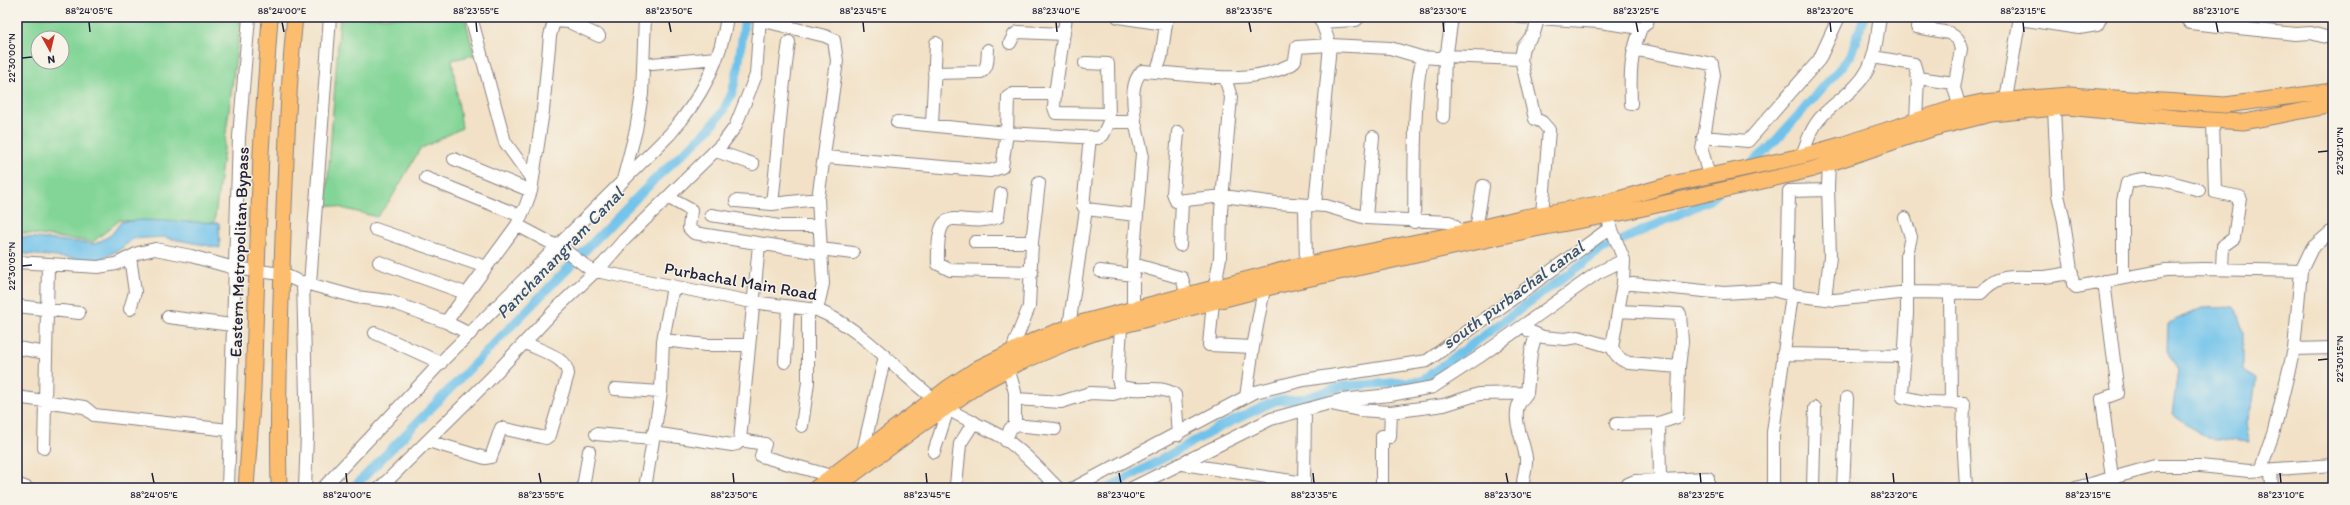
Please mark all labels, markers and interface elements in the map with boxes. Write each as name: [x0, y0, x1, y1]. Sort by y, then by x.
text: 88°24'05"E: [65, 4, 113, 17]
text: 88°24'00"E: [258, 4, 307, 17]
text: 88°23'55"E: [453, 4, 500, 17]
text: 88°23'50"E: [645, 4, 693, 17]
text: 88°23'45"E: [840, 4, 887, 17]
text: 88°23'40"E: [1032, 4, 1080, 17]
text: 88°23'35"E: [1226, 4, 1273, 17]
text: 88°23'30"E: [1419, 4, 1467, 17]
text: 88°23'25"E: [1613, 4, 1660, 17]
text: 88°23'20"E: [1806, 4, 1854, 17]
text: 88°23'15"E: [2000, 4, 2046, 17]
text: 88°23'10"E: [2193, 4, 2240, 17]
north arrow: [30, 30, 70, 70]
text: 22°30'00"N: [5, 33, 18, 83]
text: N: [47, 52, 56, 66]
text: 22°30'10"N: [2333, 127, 2346, 175]
street label: Eastern Metropolitan Bypass: [225, 146, 253, 358]
water label: Panchanangram Canal: [492, 181, 630, 323]
water label: south purbachal canal: [1438, 235, 1590, 354]
text: 22°30'05"N: [5, 241, 18, 290]
street label: Purbachal Main Road: [663, 258, 820, 304]
text: 22°30'15"N: [2333, 335, 2346, 383]
text: 88°24'05"E: [130, 488, 178, 501]
text: 88°24'00"E: [323, 488, 372, 501]
text: 88°23'55"E: [518, 488, 565, 501]
text: 88°23'50"E: [710, 488, 758, 501]
text: 88°23'45"E: [904, 488, 951, 501]
text: 88°23'40"E: [1097, 488, 1145, 501]
text: 88°23'35"E: [1291, 488, 1338, 501]
text: 88°23'30"E: [1484, 488, 1532, 501]
text: 88°23'25"E: [1678, 488, 1725, 501]
text: 88°23'20"E: [1870, 488, 1918, 501]
text: 88°23'15"E: [2065, 488, 2111, 501]
text: 88°23'10"E: [2258, 488, 2305, 501]

